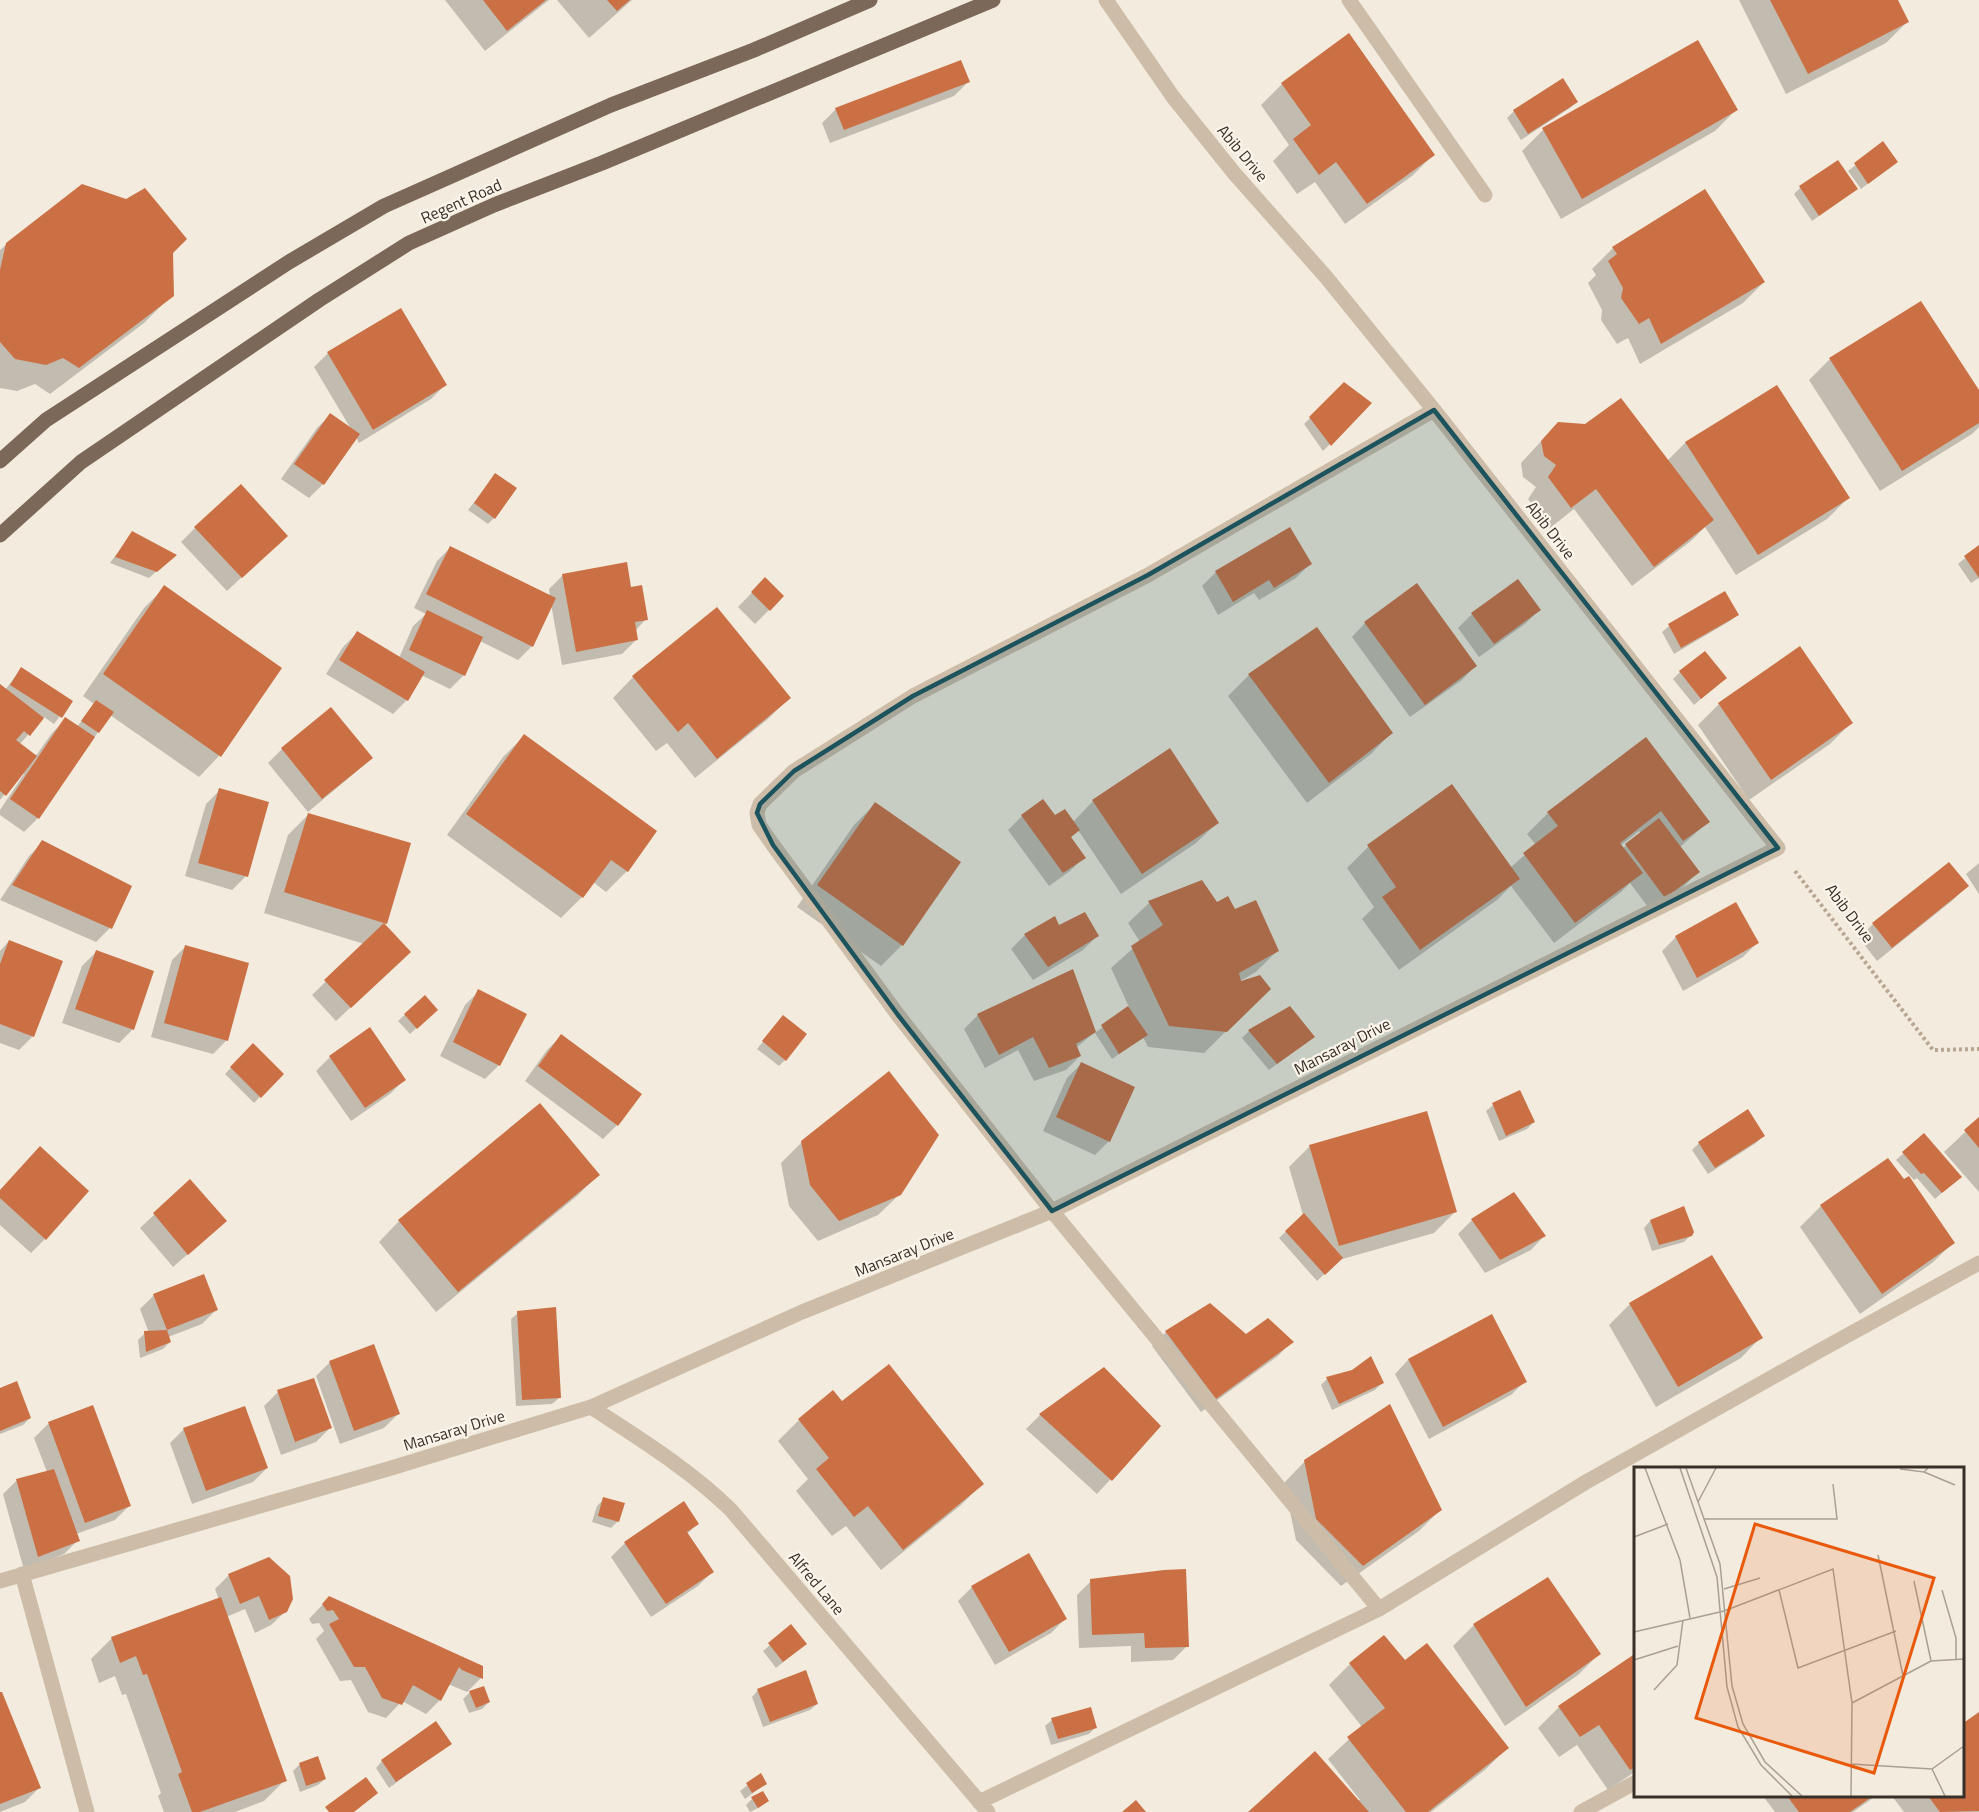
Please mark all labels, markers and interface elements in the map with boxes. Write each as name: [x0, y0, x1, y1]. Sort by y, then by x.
street label: Abib Drive: [1212, 119, 1274, 187]
street label: Regent Road: [417, 172, 505, 230]
street label: Abib Drive: [1520, 496, 1582, 564]
street label: Abib Drive: [1820, 878, 1880, 948]
street label: Mansaray Drive: [1290, 1011, 1394, 1081]
street label: Mansaray Drive: [851, 1221, 957, 1283]
street label: Mansaray Drive: [400, 1403, 508, 1457]
inset map: [1634, 1467, 1964, 1797]
street label: Alfred Lane: [783, 1546, 851, 1620]

